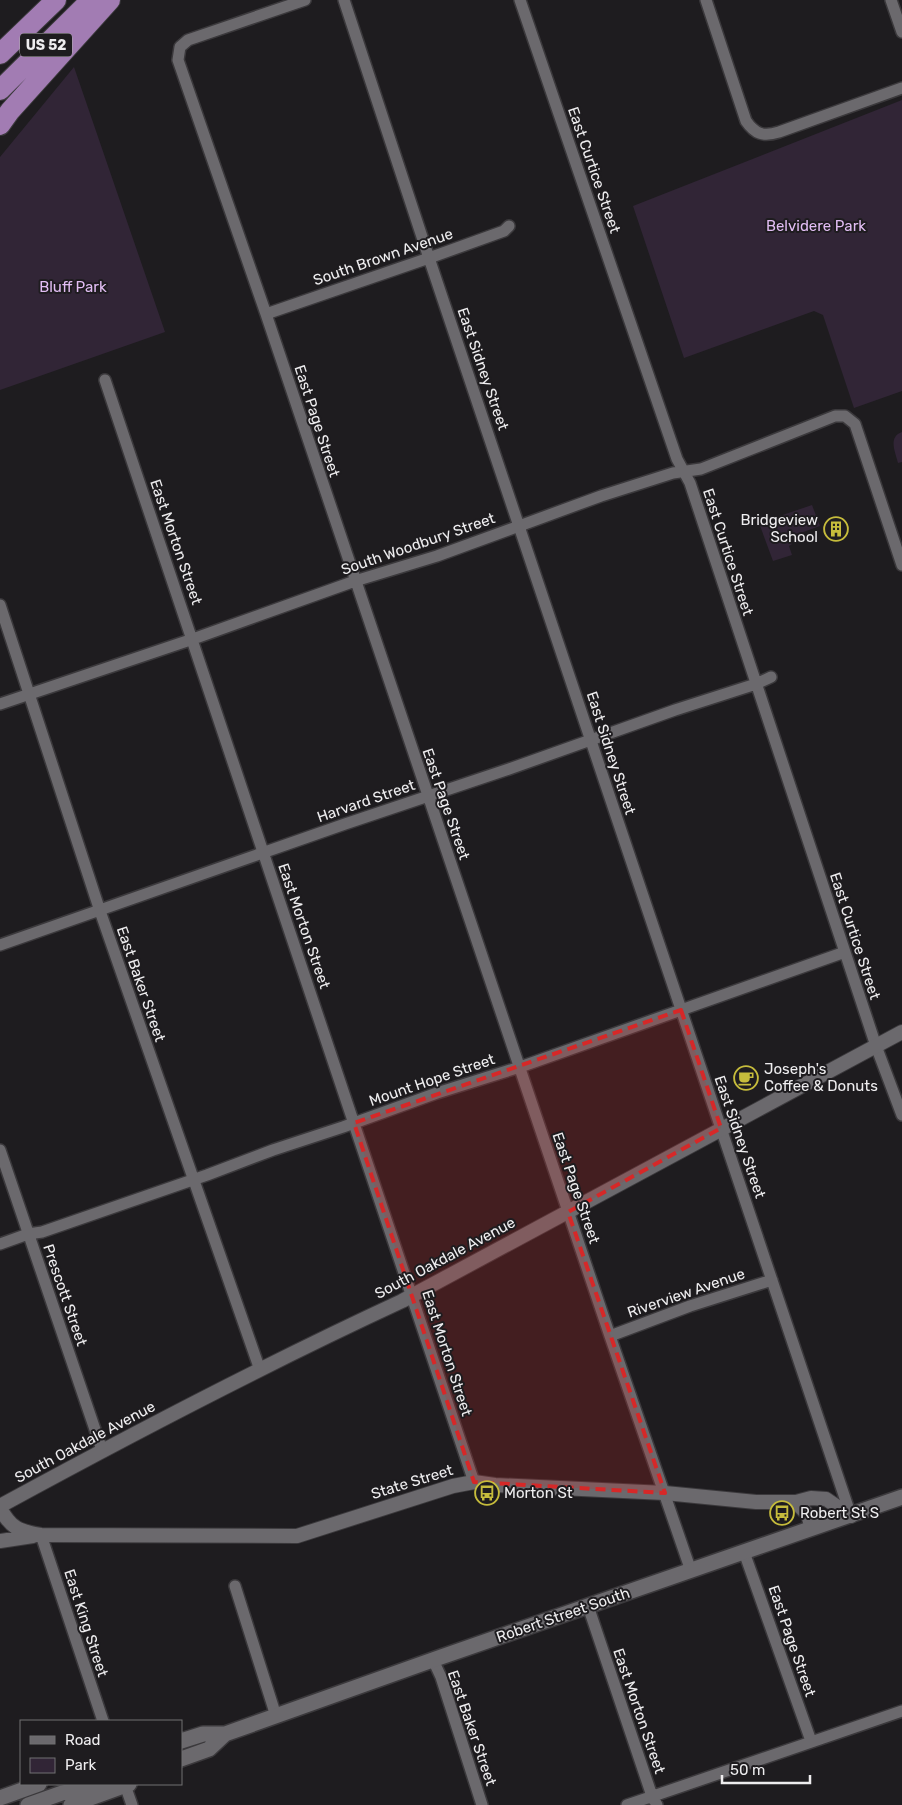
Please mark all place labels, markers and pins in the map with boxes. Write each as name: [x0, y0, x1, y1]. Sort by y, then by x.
place label: Bridgeview School: [740, 511, 818, 546]
building icon: Bridgeview School: [823, 516, 849, 542]
place label: Joseph's Coffee & Donuts: [764, 1060, 878, 1095]
cafe icon: Joseph's Coffee & Donuts: [733, 1065, 759, 1091]
bus stop icon: Morton St: [474, 1480, 500, 1506]
place label: Morton St: [504, 1484, 573, 1502]
bus stop icon: Robert St S: [769, 1500, 795, 1526]
place label: Robert St S: [800, 1504, 879, 1522]

